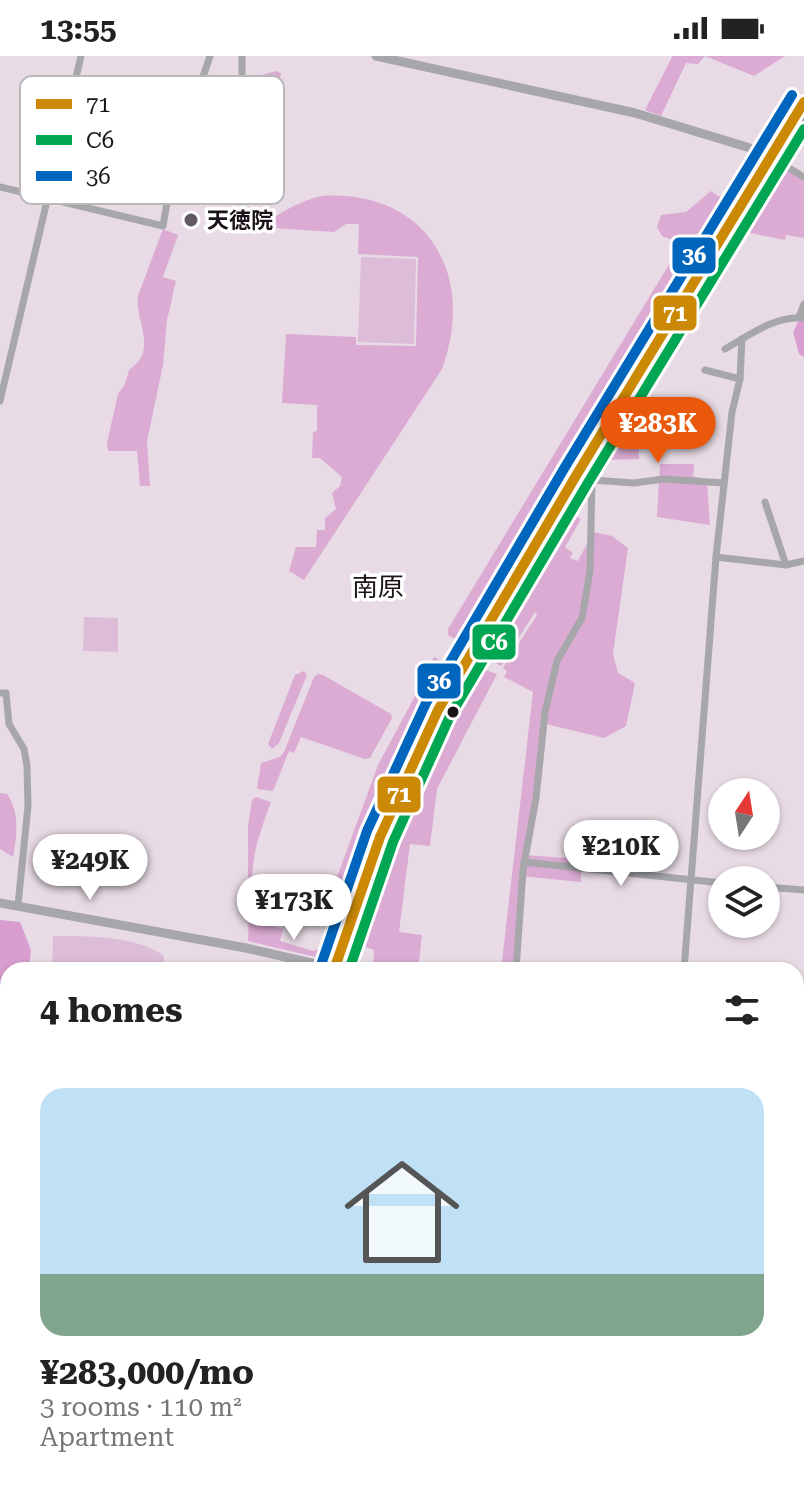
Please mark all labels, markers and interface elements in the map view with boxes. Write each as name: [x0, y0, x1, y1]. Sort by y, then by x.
text: 13:55: [40, 11, 117, 46]
legend: [20, 76, 284, 204]
text: 71: [86, 92, 111, 117]
text: C6: [86, 128, 114, 153]
text: 36: [86, 164, 111, 189]
place label: 天徳院: [207, 208, 273, 233]
marker: 天徳院: [182, 211, 200, 229]
line badge: 36: [671, 236, 717, 275]
text: 36: [682, 243, 706, 268]
line badge: 71: [652, 294, 698, 332]
text: 71: [663, 301, 687, 326]
pin: ¥283K: [602, 397, 714, 465]
text: ¥283K: [619, 408, 697, 438]
district label: 南原: [352, 572, 404, 602]
line badge: C6: [471, 623, 517, 661]
text: C6: [480, 630, 508, 655]
line badge: 36: [416, 662, 462, 700]
text: 36: [427, 669, 451, 694]
unlabelled marker: [445, 704, 461, 720]
line badge: 71: [376, 775, 422, 814]
north arrow: [708, 778, 780, 850]
map controls: [708, 778, 780, 938]
text: 71: [387, 782, 411, 807]
pin: ¥210K: [565, 820, 677, 888]
text: ¥210K: [582, 831, 660, 861]
pin: ¥249K: [34, 834, 146, 902]
text: ¥249K: [51, 845, 129, 875]
button: layers: [708, 866, 780, 938]
pin: ¥173K: [238, 874, 350, 942]
text: ¥173K: [255, 885, 333, 915]
icon: filters: [720, 988, 764, 1032]
text: 4 homes: [40, 990, 183, 1030]
icon: home: [330, 1140, 474, 1284]
text: ¥283,000/mo: [40, 1352, 254, 1392]
text: 3 rooms · 110 m²: [40, 1392, 242, 1422]
text: Apartment: [40, 1422, 174, 1452]

